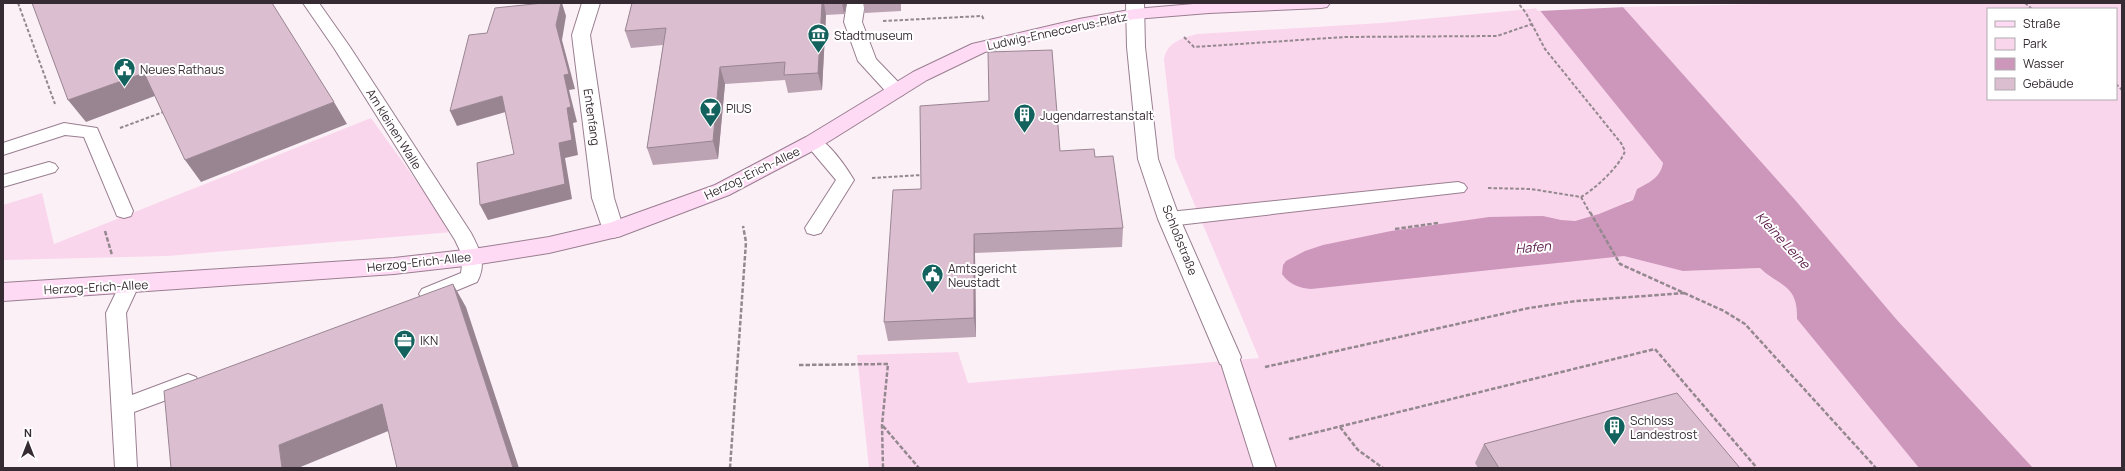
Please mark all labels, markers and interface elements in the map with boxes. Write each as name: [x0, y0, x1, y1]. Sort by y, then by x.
street label: Ludwig-Enneccerus-Platz: [985, 8, 1129, 54]
legend: [1987, 8, 2117, 100]
text: Straße: [2023, 15, 2060, 32]
museum icon: Stadtmuseum: [805, 22, 831, 55]
place label: Stadtmuseum: [834, 27, 913, 44]
text: Park: [2023, 35, 2048, 52]
text: Wasser: [2023, 55, 2065, 72]
public building icon: Neues Rathaus: [111, 56, 137, 89]
place label: Neues Rathaus: [140, 61, 224, 78]
text: Gebäude: [2023, 75, 2074, 92]
street label: Am kleinen Walle: [362, 85, 426, 173]
street label: Entenfang: [580, 87, 604, 147]
bar icon: PIUS: [698, 95, 724, 128]
place label: PIUS: [726, 100, 752, 117]
building icon: Jugendarrestanstalt: [1011, 102, 1037, 135]
place label: Jugendarrestanstalt: [1040, 107, 1154, 124]
street label: Herzog-Erich-Allee: [701, 142, 803, 204]
street label: Schloßstraße: [1158, 202, 1202, 278]
water label: Kleine Leine: [1752, 208, 1815, 273]
water label: Hafen: [1514, 236, 1553, 258]
street label: Herzog-Erich-Allee: [366, 248, 472, 276]
place label: Amtsgericht Neustadt: [948, 260, 1017, 291]
public building icon: Amtsgericht Neustadt: [920, 262, 946, 295]
street label: Herzog-Erich-Allee: [43, 276, 149, 298]
office icon: IKN: [392, 327, 418, 360]
place label: IKN: [420, 332, 438, 349]
place label: Schloss Landestrost: [1630, 412, 1698, 443]
building icon: Schloss Landestrost: [1601, 414, 1627, 447]
north arrow: [8, 423, 48, 463]
text: N: [24, 425, 32, 440]

